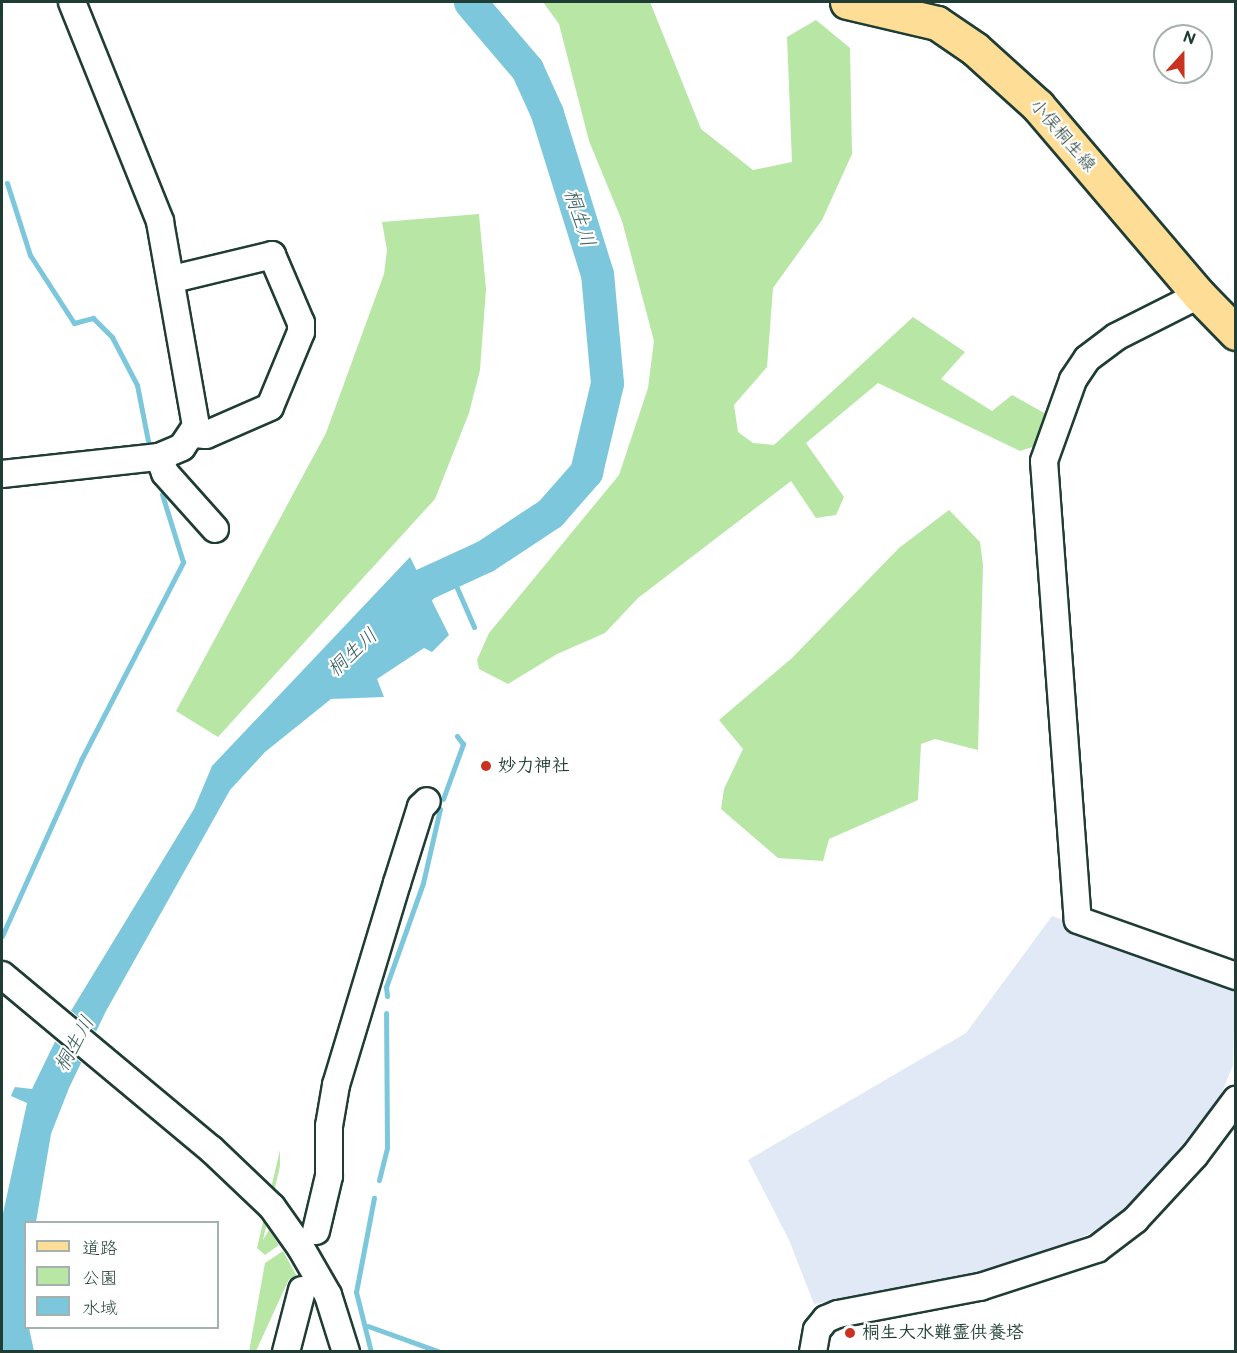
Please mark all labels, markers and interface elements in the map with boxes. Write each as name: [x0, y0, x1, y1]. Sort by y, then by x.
north arrow: [1153, 24, 1213, 84]
text: N: [1180, 28, 1198, 50]
street label: 小俣桐生線: [1024, 95, 1100, 177]
water label: 桐生川: [558, 186, 600, 250]
water label: 桐生川: [323, 624, 383, 682]
place label: 妙力神社: [498, 755, 570, 777]
marker: 妙力神社: [479, 759, 493, 773]
water label: 桐生川: [50, 1012, 100, 1076]
legend: [24, 1221, 219, 1329]
text: 道路: [82, 1238, 118, 1259]
text: 公園: [82, 1268, 118, 1289]
text: 水域: [82, 1298, 118, 1319]
place label: 桐生大水難霊供養塔: [862, 1322, 1024, 1344]
marker: 桐生大水難霊供養塔: [843, 1326, 857, 1340]

